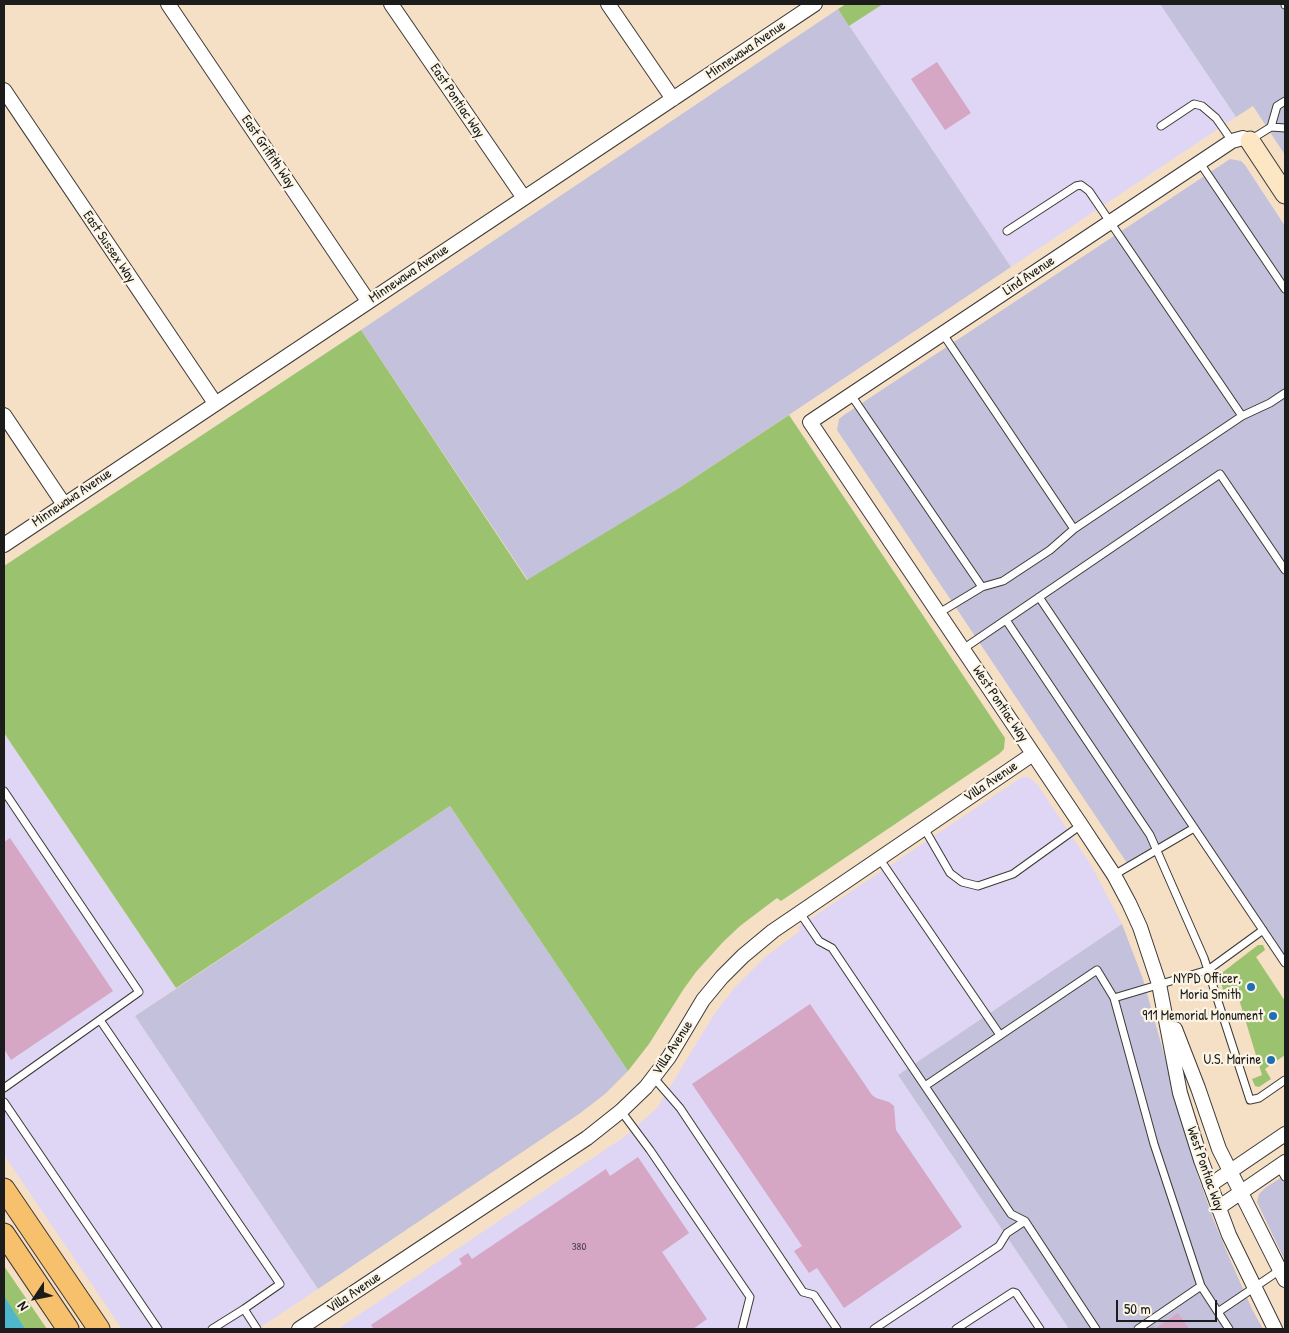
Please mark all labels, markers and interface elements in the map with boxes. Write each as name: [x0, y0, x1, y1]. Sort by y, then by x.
street label: Minnewawa Avenue: [703, 17, 789, 83]
street label: East Pontiac Way: [426, 61, 488, 141]
street label: East Griffith Way: [237, 112, 299, 192]
street label: East Sussex Way: [79, 208, 139, 286]
street label: Minnewawa Avenue: [366, 241, 452, 307]
street label: Lind Avenue: [1000, 253, 1058, 299]
street label: Minnewawa Avenue: [29, 465, 115, 531]
street label: West Pontiac Way: [968, 663, 1032, 745]
street label: Villa Avenue: [961, 758, 1021, 806]
place label: NYPD Officer, Moria Smith: [1173, 971, 1241, 1004]
marker: NYPD Officer, Moria Smith: [1245, 981, 1257, 993]
place label: 911 Memorial Monument: [1142, 1008, 1263, 1024]
marker: 911 Memorial Monument: [1267, 1010, 1279, 1022]
street label: Villa Avenue: [649, 1018, 697, 1078]
place label: U.S. Marine: [1203, 1052, 1261, 1068]
marker: U.S. Marine: [1265, 1054, 1277, 1066]
street label: West Pontiac Way: [1183, 1124, 1227, 1214]
house number: 380: [572, 1240, 586, 1254]
street label: Villa Avenue: [324, 1269, 384, 1317]
north arrow: [10, 1273, 60, 1323]
scale bar: [1119, 1290, 1220, 1322]
text: N: [12, 1298, 32, 1315]
text: 50 m: [1124, 1298, 1151, 1319]

